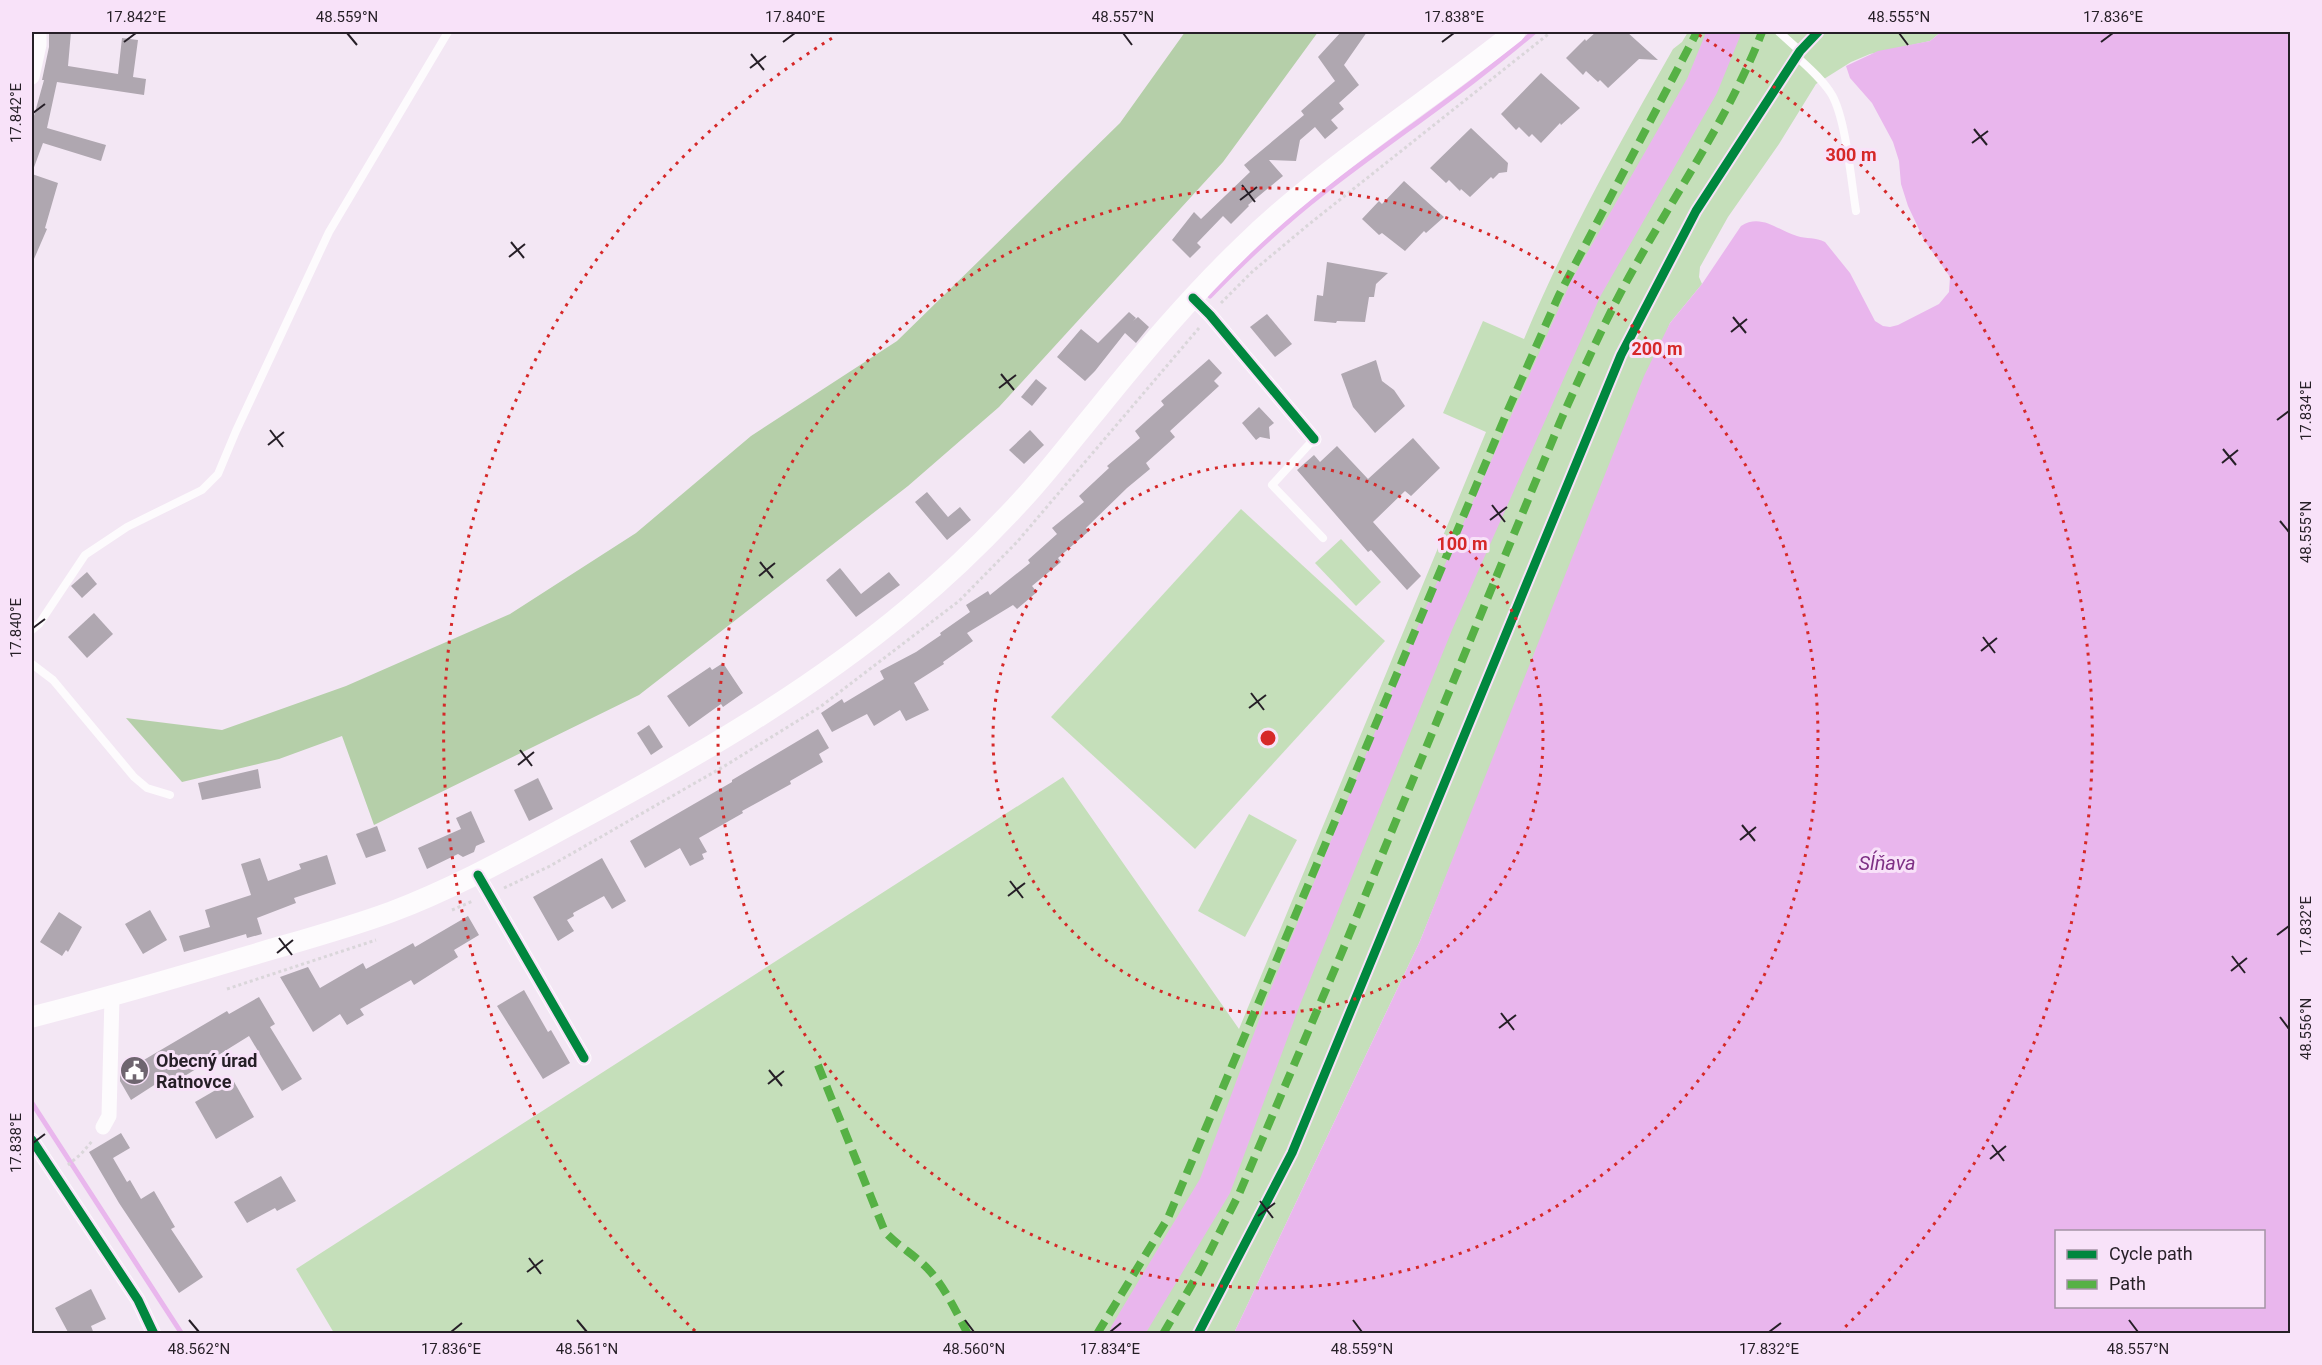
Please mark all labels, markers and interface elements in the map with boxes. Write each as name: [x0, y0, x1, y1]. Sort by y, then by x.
text: 17.842°E: [106, 8, 167, 26]
text: 48.559°N: [316, 8, 378, 26]
text: 17.840°E: [765, 8, 826, 26]
text: 48.557°N: [1092, 8, 1154, 26]
text: 17.838°E: [1424, 8, 1485, 26]
text: 48.555°N: [1868, 8, 1930, 26]
text: 17.836°E: [2083, 8, 2144, 26]
text: 17.842°E: [7, 82, 25, 143]
text: 300 m: [1825, 144, 1877, 165]
text: 200 m: [1631, 338, 1683, 359]
text: 17.834°E: [2297, 380, 2315, 441]
text: 48.555°N: [2297, 501, 2315, 563]
text: 100 m: [1436, 533, 1488, 554]
text: 17.840°E: [7, 597, 25, 658]
centre of rings: [1258, 728, 1278, 748]
water label: Sĺňava: [1858, 850, 1916, 875]
text: 17.832°E: [2297, 895, 2315, 956]
text: 48.556°N: [2297, 998, 2315, 1060]
place label: Obecný úrad Ratnovce: [156, 1050, 257, 1092]
public building icon: Obecný úrad Ratnovce: [119, 1055, 151, 1087]
text: 17.838°E: [7, 1112, 25, 1173]
legend: [2055, 1230, 2265, 1308]
text: Cycle path: [2109, 1243, 2193, 1264]
text: Path: [2109, 1273, 2146, 1294]
text: 48.562°N: [168, 1340, 230, 1358]
text: 17.836°E: [421, 1340, 482, 1358]
text: 48.561°N: [556, 1340, 618, 1358]
text: 48.560°N: [943, 1340, 1005, 1358]
text: 17.834°E: [1080, 1340, 1141, 1358]
text: 48.559°N: [1331, 1340, 1393, 1358]
text: 17.832°E: [1739, 1340, 1800, 1358]
text: 48.557°N: [2107, 1340, 2169, 1358]

